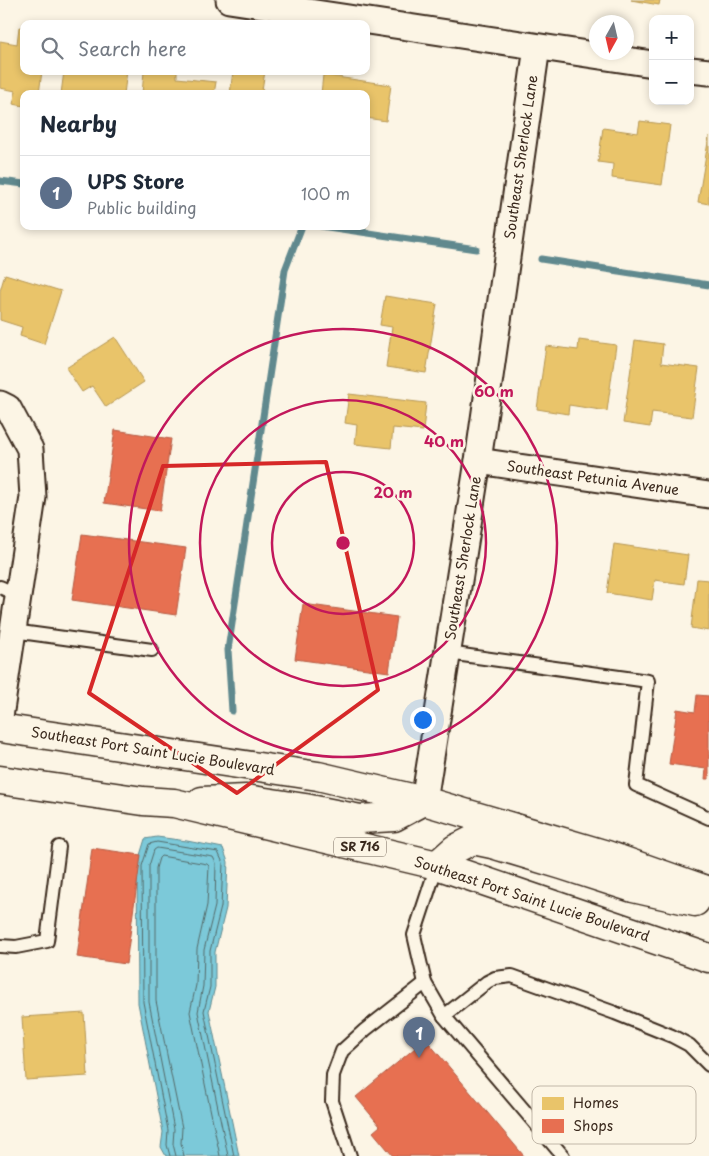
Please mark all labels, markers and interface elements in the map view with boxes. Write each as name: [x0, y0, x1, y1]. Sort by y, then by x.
north arrow: [589, 15, 634, 60]
map controls: [649, 15, 694, 105]
button: +: [649, 15, 694, 60]
search box: [20, 20, 370, 75]
icon: search: [38, 34, 66, 62]
text: Search here: [78, 34, 187, 62]
button: −: [649, 60, 694, 105]
street label: Southeast Sherlock Lane: [499, 73, 542, 240]
text: Nearby: [40, 107, 117, 139]
text: UPS Store: [87, 167, 184, 195]
text: 1: [52, 181, 60, 205]
text: 100 m: [301, 181, 350, 205]
text: Public building: [87, 195, 197, 219]
text: 60 m: [474, 379, 514, 402]
text: 40 m: [424, 429, 464, 452]
street label: Southeast Petunia Avenue: [506, 455, 681, 500]
street label: Southeast Sherlock Lane: [439, 474, 486, 641]
text: 20 m: [374, 480, 412, 503]
centre of rings: [334, 534, 352, 552]
your location: [410, 707, 436, 733]
street label: Southeast Port Saint Lucie Boulevard: [30, 721, 277, 780]
road number: SR 716: [334, 838, 386, 856]
street label: Southeast Port Saint Lucie Boulevard: [412, 850, 653, 947]
pin: 1: [403, 1017, 435, 1058]
legend: [532, 1086, 696, 1144]
text: Homes: [573, 1092, 619, 1113]
text: Shops: [573, 1115, 613, 1136]

